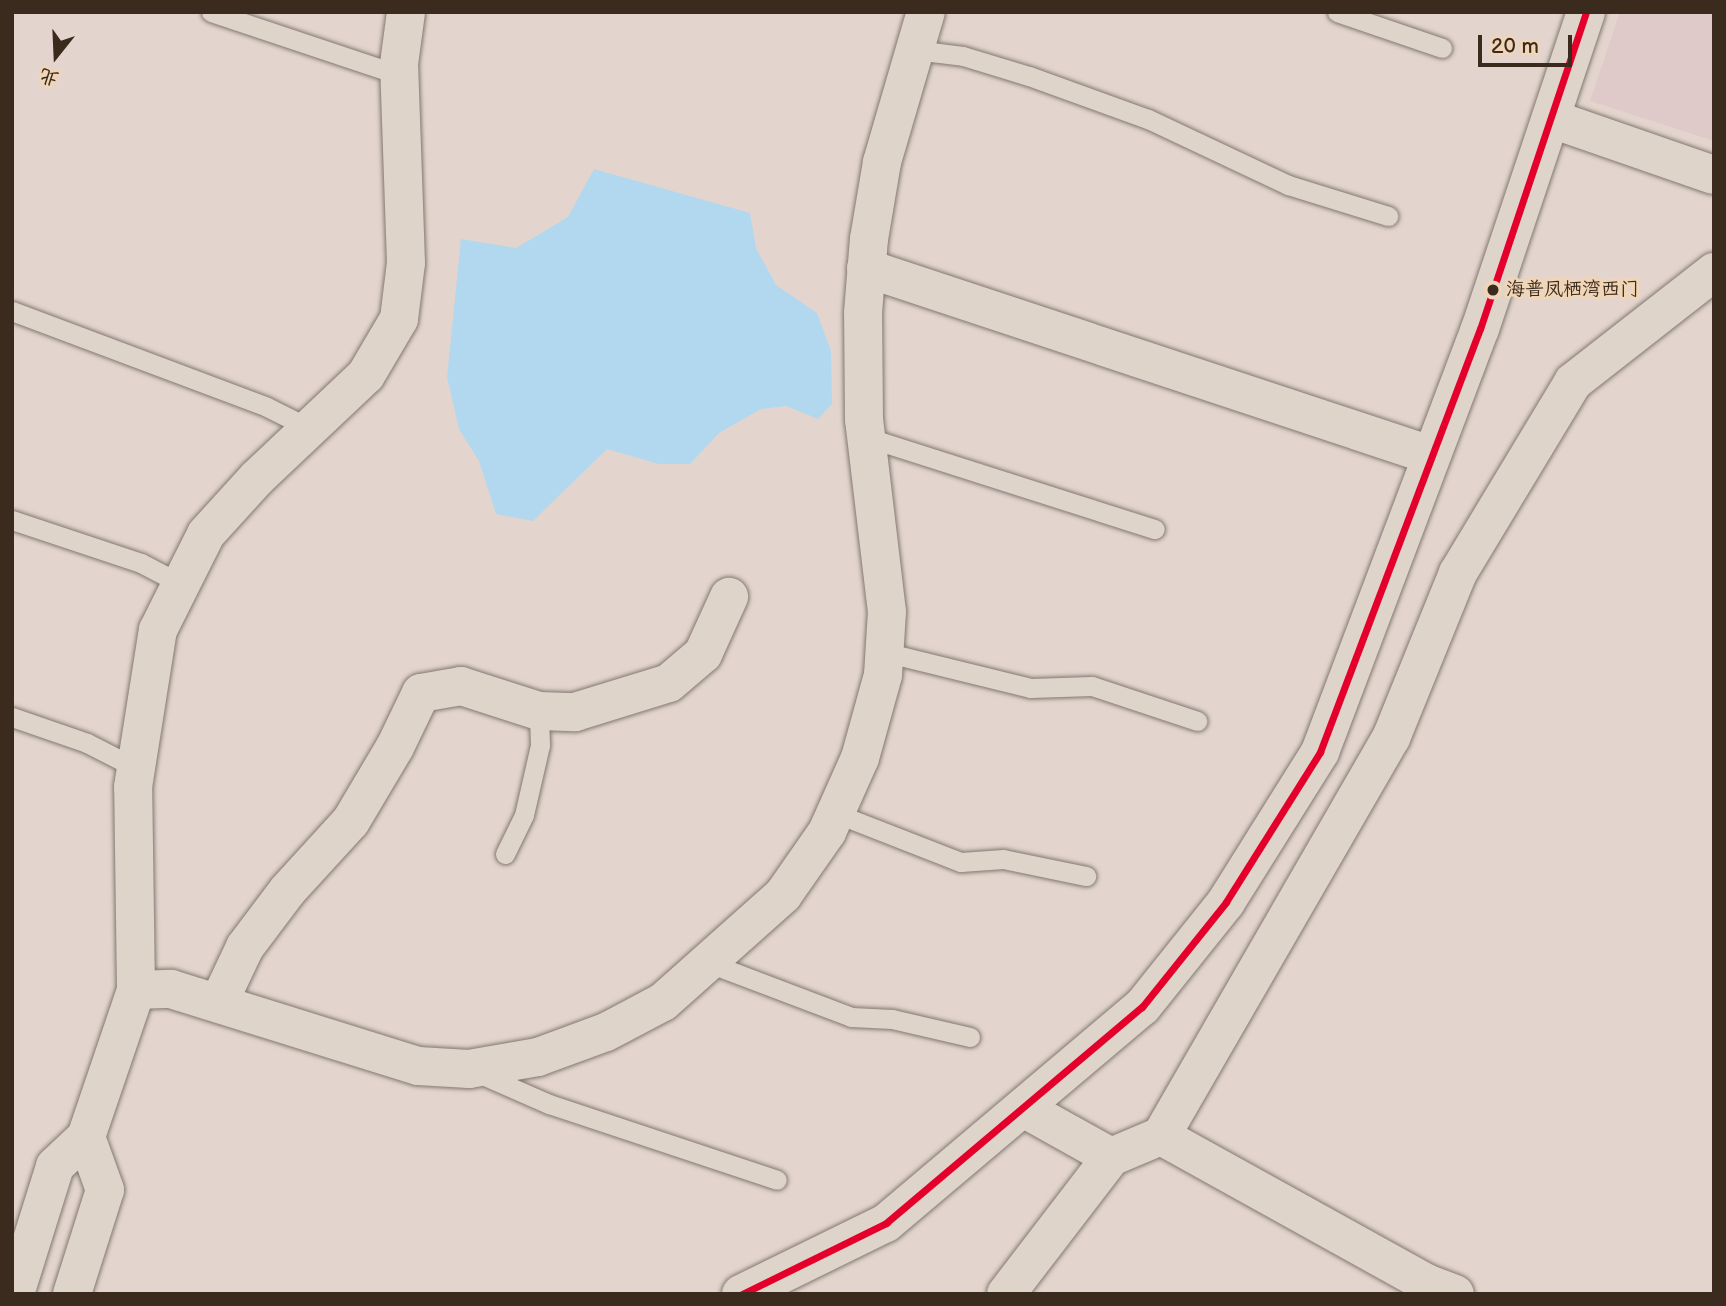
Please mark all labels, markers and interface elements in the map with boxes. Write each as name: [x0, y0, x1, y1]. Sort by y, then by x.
north arrow: [21, 21, 91, 91]
scale bar: [1481, 21, 1576, 65]
text: 20 m: [1491, 34, 1539, 59]
text: 北: [37, 63, 62, 90]
place label: 海普凤栖湾西门: [1506, 279, 1639, 301]
marker: 海普凤栖湾西门: [1486, 283, 1500, 297]

